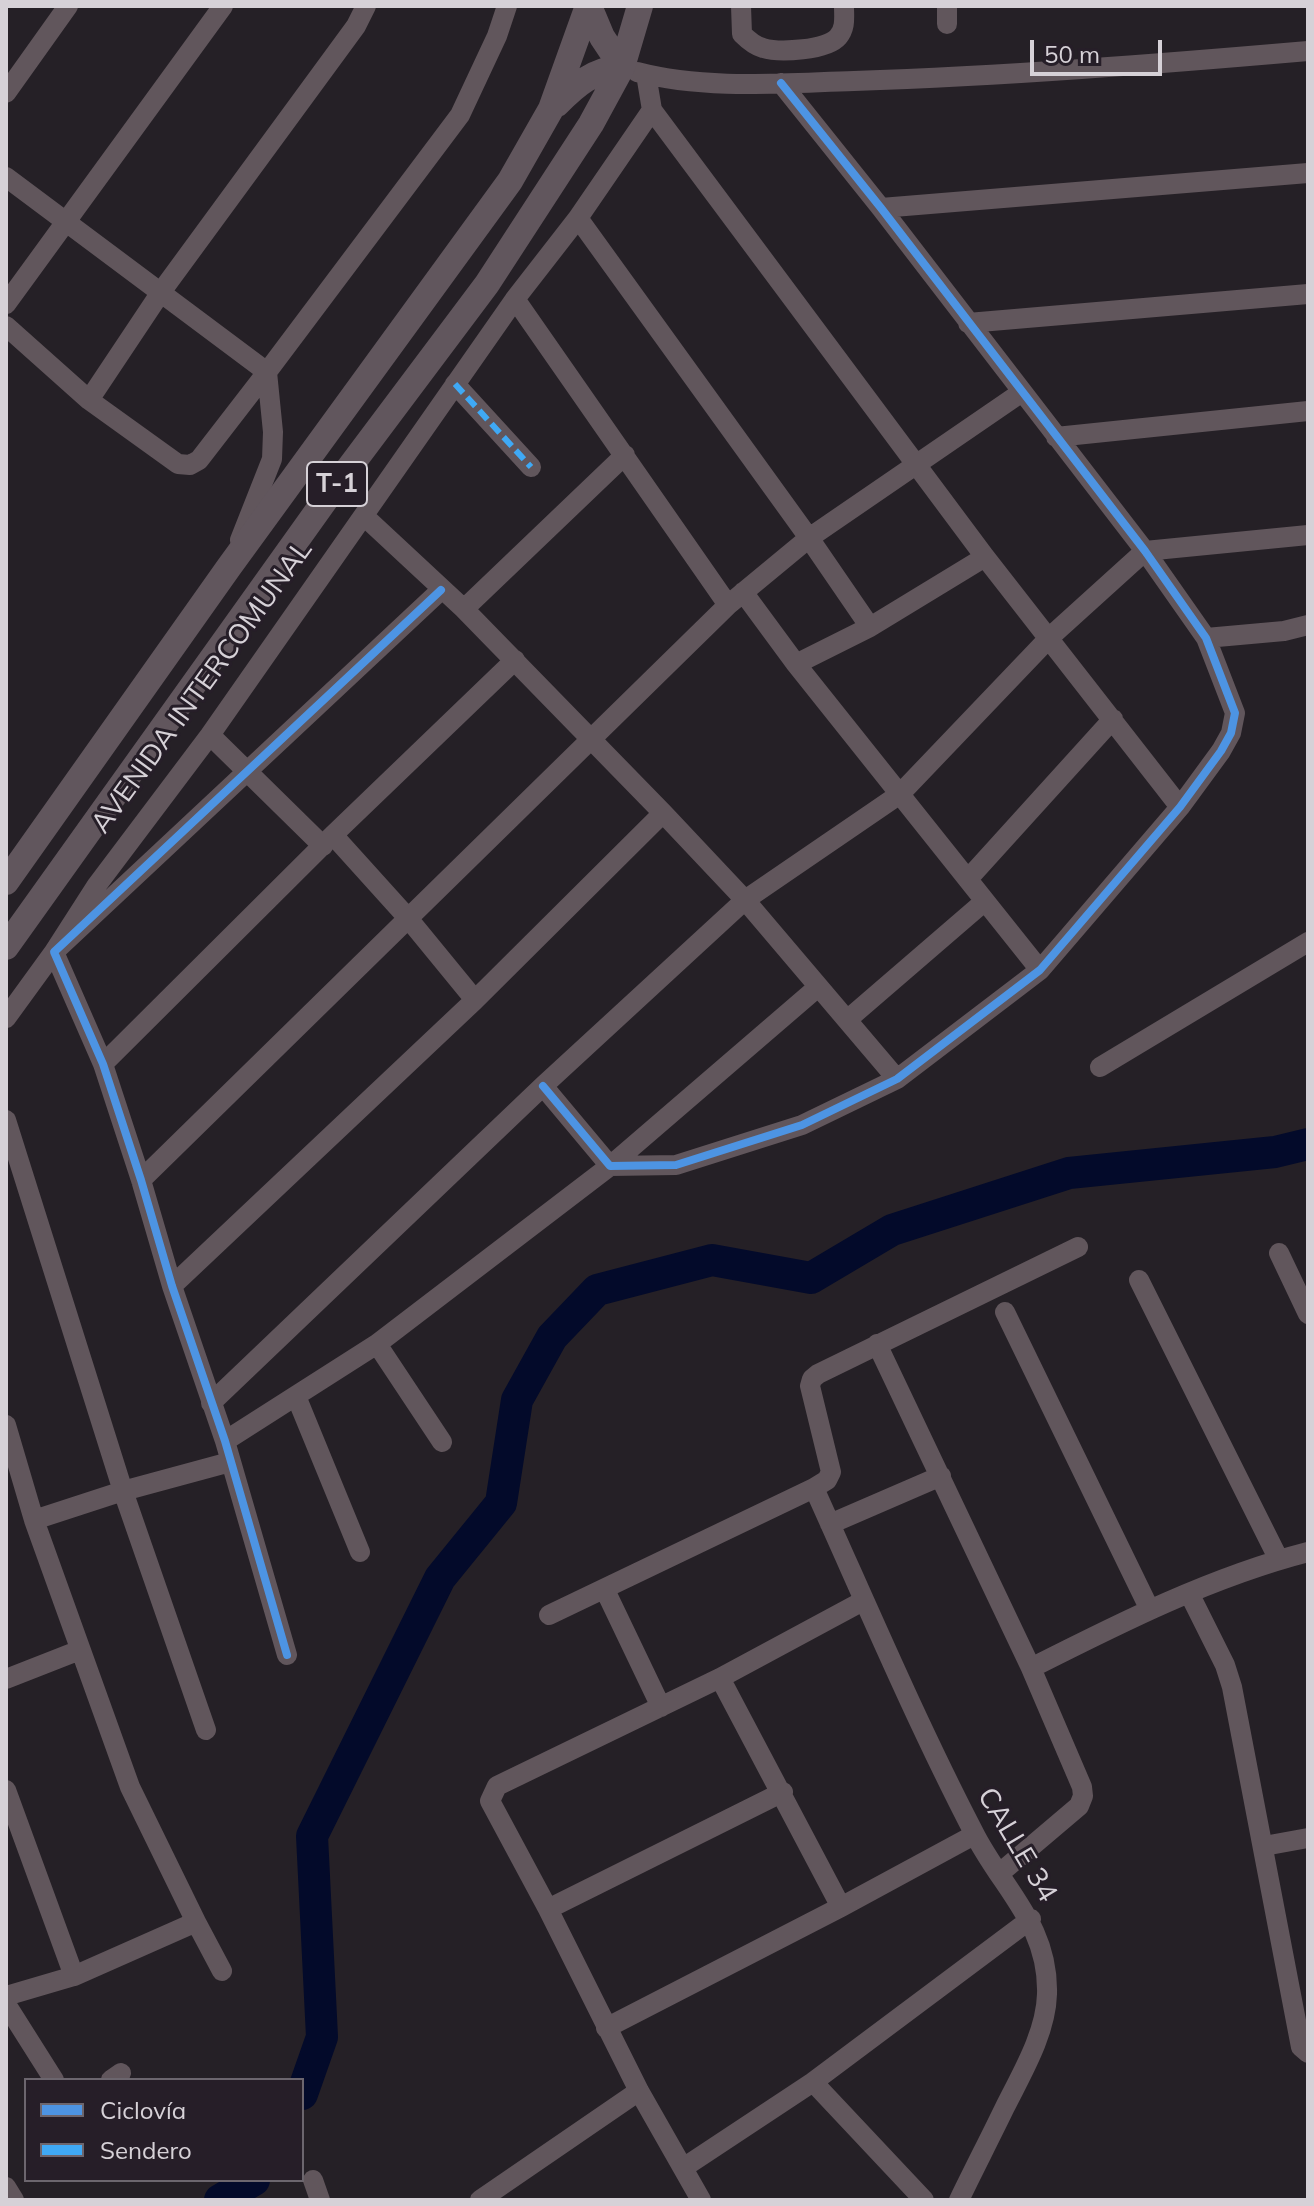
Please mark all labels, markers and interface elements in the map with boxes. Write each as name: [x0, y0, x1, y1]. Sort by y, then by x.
scale bar: [1034, 24, 1166, 74]
text: 50 m: [1044, 39, 1100, 69]
road number: T-1: [307, 462, 367, 506]
street label: AVENIDA INTERCOMUNAL: [84, 534, 320, 840]
street label: CALLE 34: [970, 1782, 1064, 1908]
legend: [24, 2078, 304, 2182]
text: Ciclovía: [100, 2095, 186, 2125]
text: Sendero: [100, 2135, 192, 2165]

